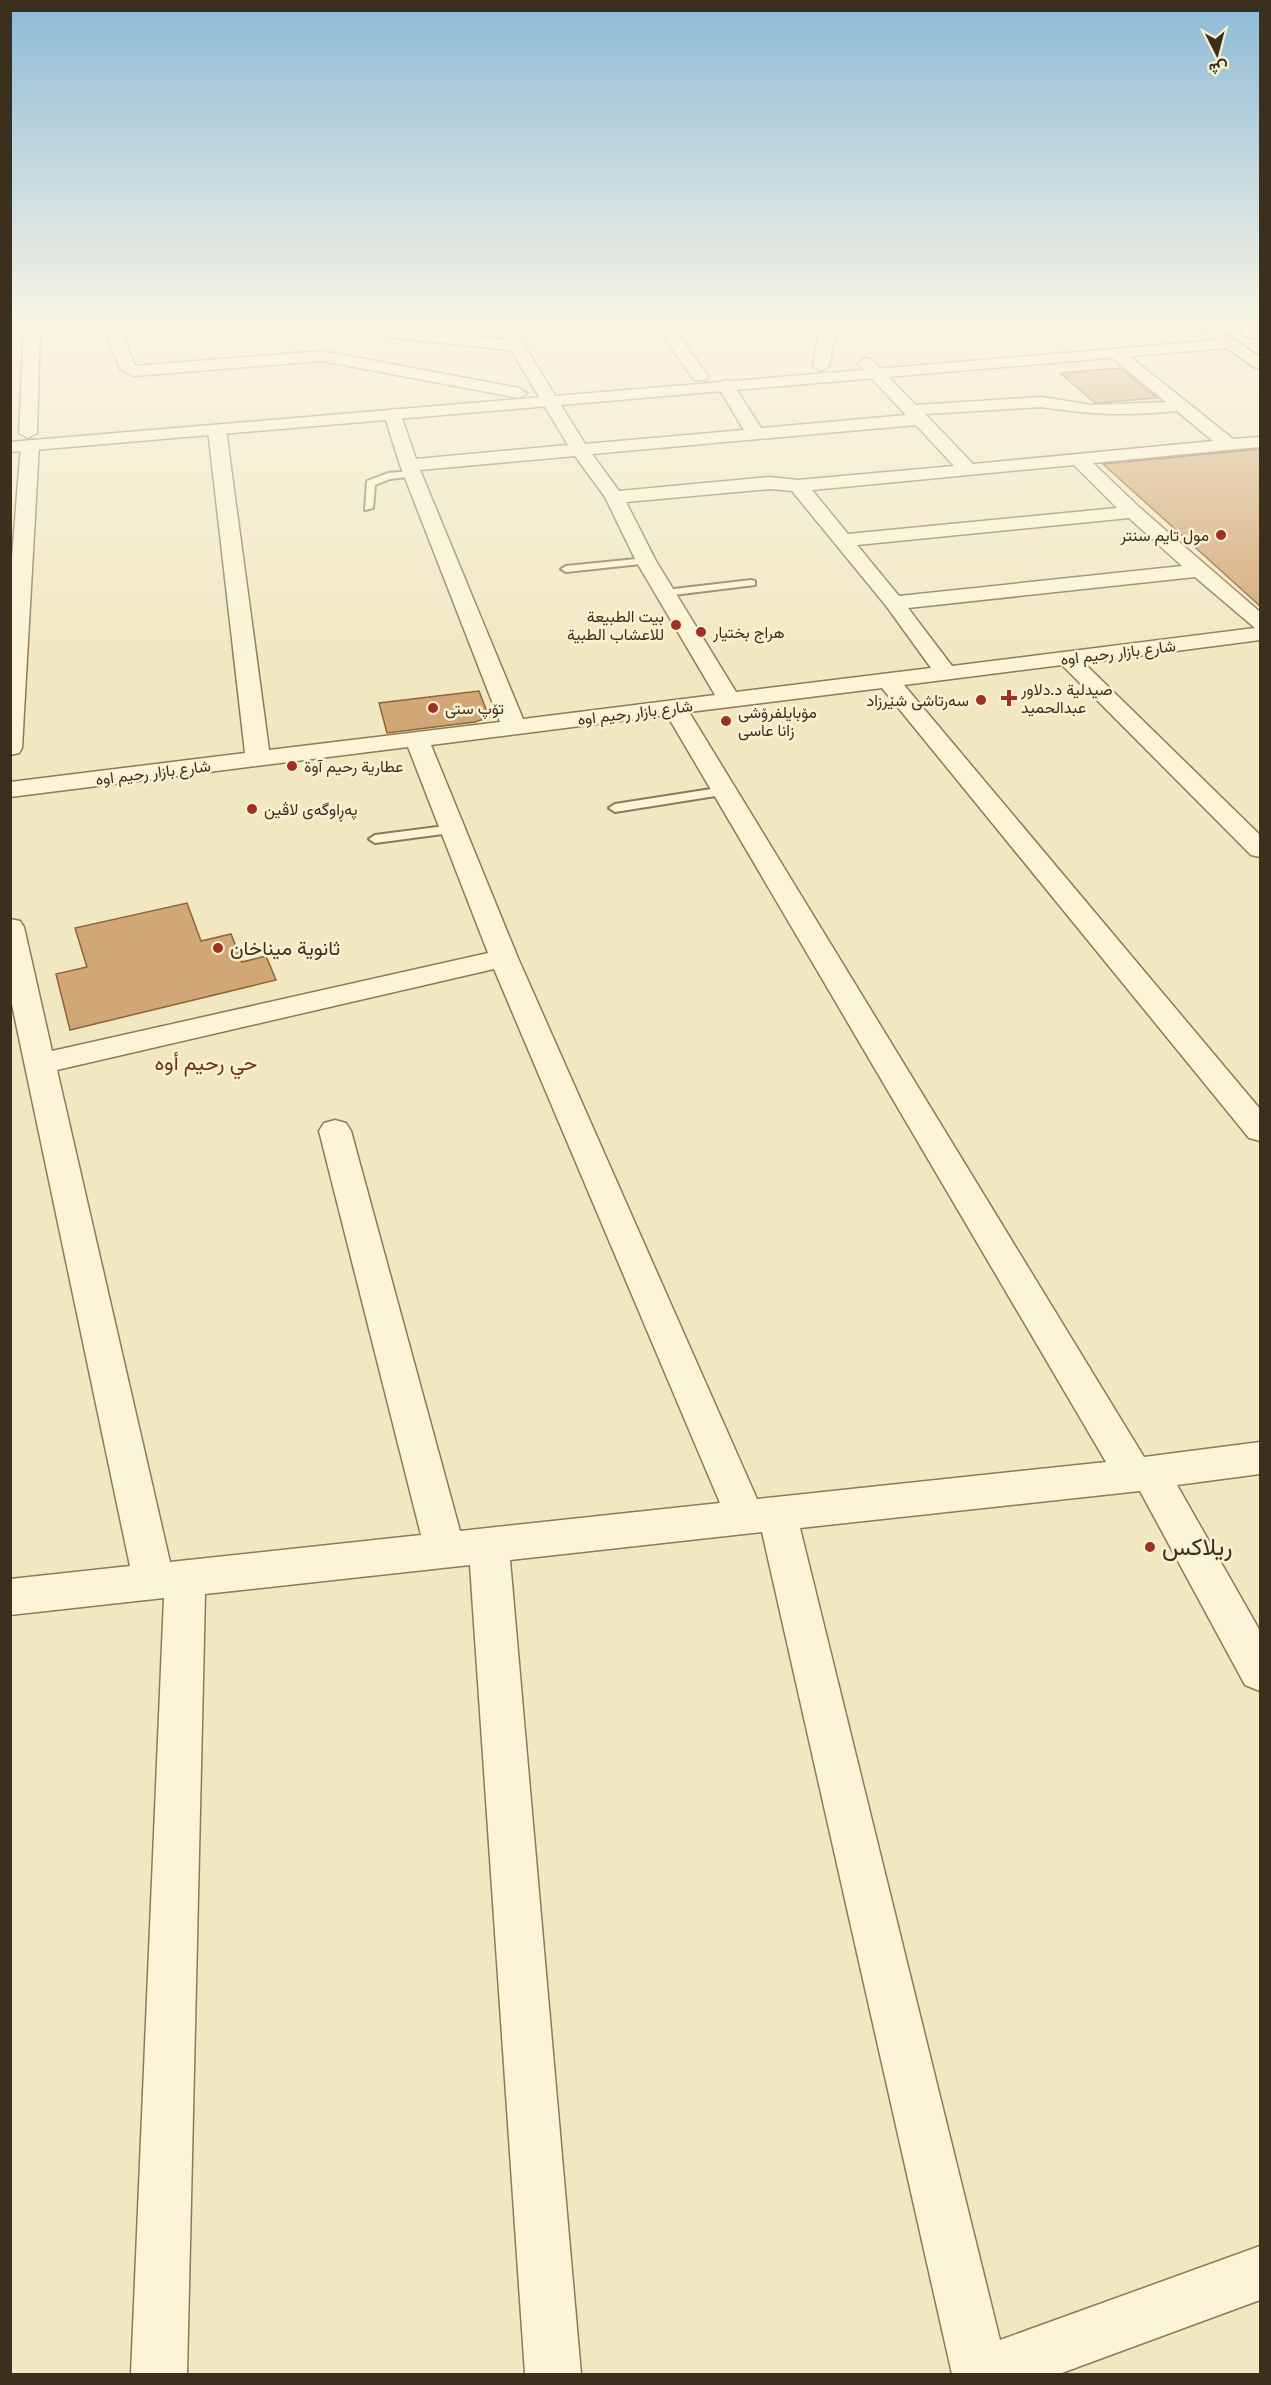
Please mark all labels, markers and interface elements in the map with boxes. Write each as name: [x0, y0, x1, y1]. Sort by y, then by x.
north arrow: [1187, 24, 1247, 84]
text: ش: [1208, 58, 1229, 79]
place label: مول تايم سنتر: [1119, 526, 1209, 546]
marker: مول تايم سنتر: [1214, 528, 1228, 542]
place label: بيت الطبيعة للاعشاب الطبية: [567, 607, 664, 644]
marker: بيت الطبيعة للاعشاب الطبية: [669, 618, 683, 632]
place label: هراج بختيار: [712, 623, 785, 644]
marker: هراج بختيار: [694, 625, 708, 639]
street label: شارع بازار رحيم اوه: [1059, 636, 1177, 671]
place label: صيدلية د.دلاور عبدالحميد: [1020, 680, 1113, 717]
place label: سەرتاشی شێرزاد: [867, 691, 969, 711]
marker: صيدلية د.دلاور عبدالحميد: [1002, 691, 1016, 705]
marker: سەرتاشی شێرزاد: [974, 693, 988, 707]
street label: شارع بازار رحيم اوه: [576, 696, 694, 731]
place label: تۆپ ستی: [445, 699, 504, 720]
marker: تۆپ ستی: [426, 701, 440, 715]
place label: مۆبایلفرۆشی زانا عاسی: [738, 703, 817, 741]
marker: مۆبایلفرۆشی زانا عاسی: [719, 714, 733, 728]
street label: شارع بازار رحيم اوه: [94, 756, 212, 791]
place label: عطارية رحيم آوة: [304, 757, 403, 777]
marker: عطارية رحيم آوة: [285, 759, 299, 773]
place label: پەڕاوگەی لاڤین: [264, 800, 358, 822]
marker: پەڕاوگەی لاڤین: [245, 802, 259, 816]
place label: ثانوية ميناخان: [230, 936, 340, 961]
marker: ثانوية ميناخان: [211, 941, 225, 955]
district label: حي رحيم أوه: [155, 1051, 257, 1080]
place label: ریلاکس: [1162, 1533, 1233, 1562]
marker: ریلاکس: [1143, 1540, 1157, 1554]

